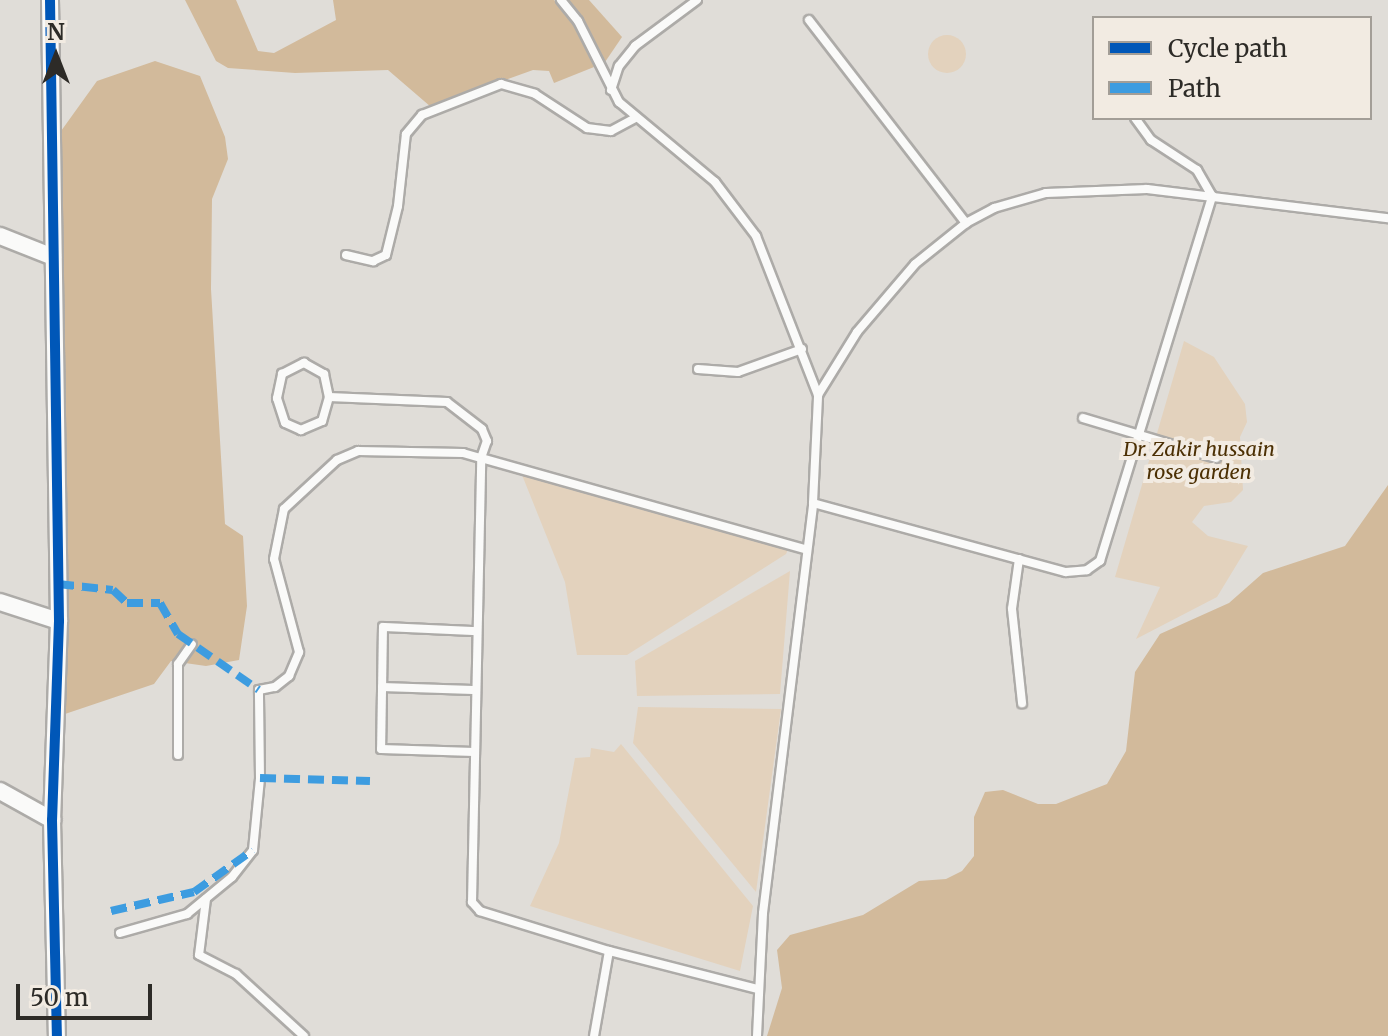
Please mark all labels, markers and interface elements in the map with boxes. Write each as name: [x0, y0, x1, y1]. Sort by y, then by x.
north arrow: [16, 16, 96, 96]
legend: [1092, 16, 1372, 120]
text: N: [47, 18, 65, 46]
text: Cycle path: [1168, 33, 1287, 64]
text: Path: [1168, 73, 1221, 104]
park label: Dr. Zakir hussain rose garden: [1123, 437, 1275, 484]
scale bar: [20, 968, 156, 1018]
text: 50 m: [30, 982, 89, 1013]

